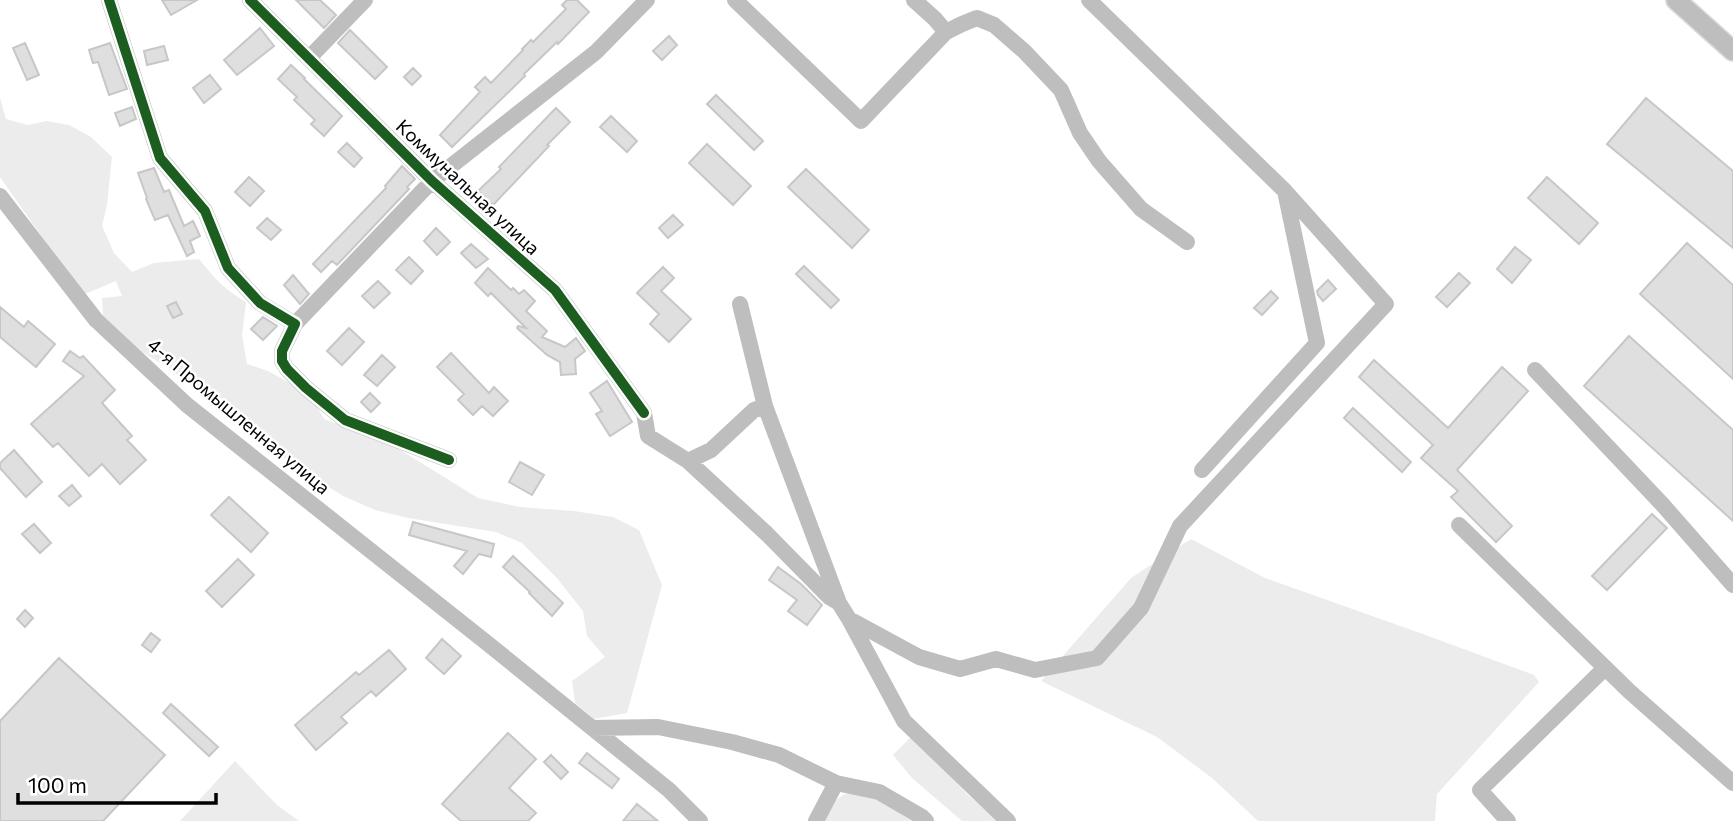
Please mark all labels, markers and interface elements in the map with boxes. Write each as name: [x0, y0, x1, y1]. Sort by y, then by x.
street label: Коммунальная улица: [392, 114, 545, 259]
street label: 4-я Промышленная улица: [144, 333, 335, 499]
scale bar: [18, 762, 215, 806]
text: 100 m: [28, 772, 87, 797]

